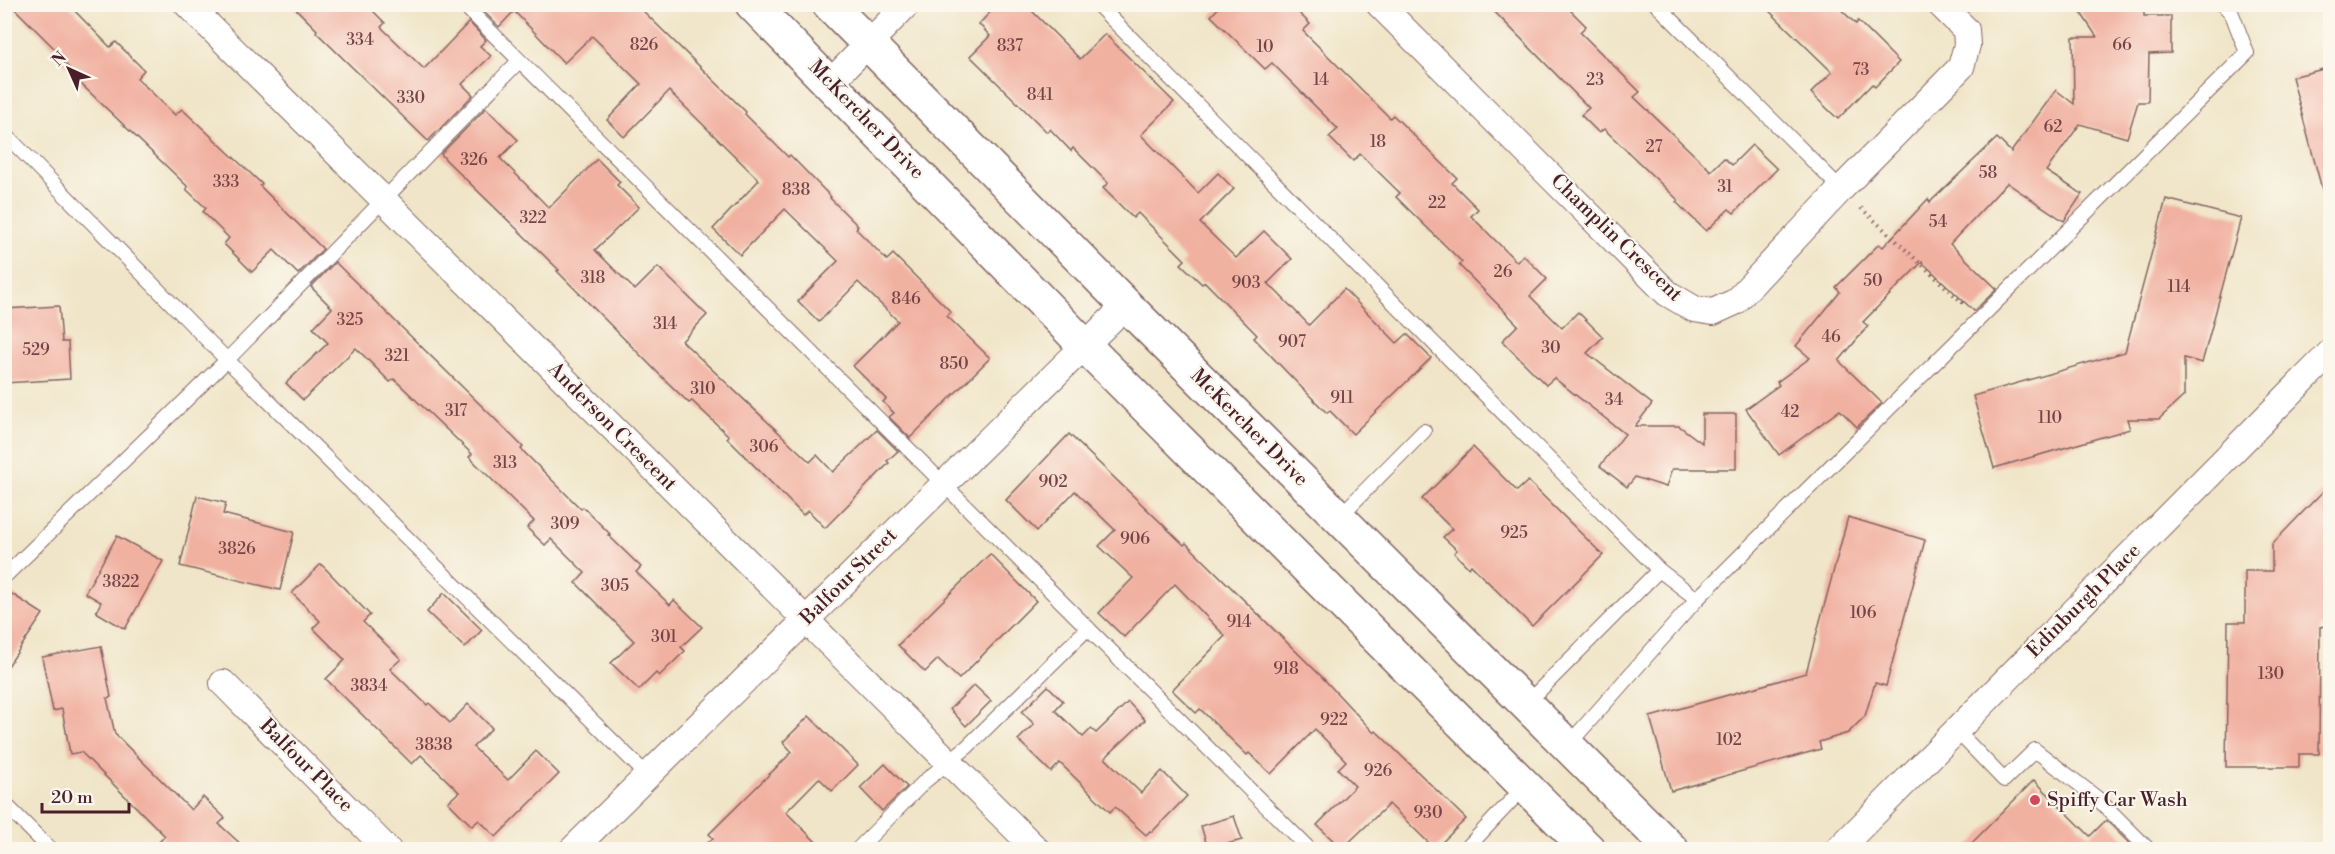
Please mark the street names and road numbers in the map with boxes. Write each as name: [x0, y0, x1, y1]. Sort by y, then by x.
street label: McKercher Drive: [803, 55, 929, 185]
street label: Champlin Crescent: [1545, 169, 1687, 307]
street label: Anderson Crescent: [542, 357, 682, 497]
street label: McKercher Drive: [1185, 364, 1313, 492]
street label: Balfour Street: [795, 523, 903, 631]
street label: Edinburgh Place: [2022, 539, 2146, 663]
street label: Balfour Place: [253, 713, 358, 818]

